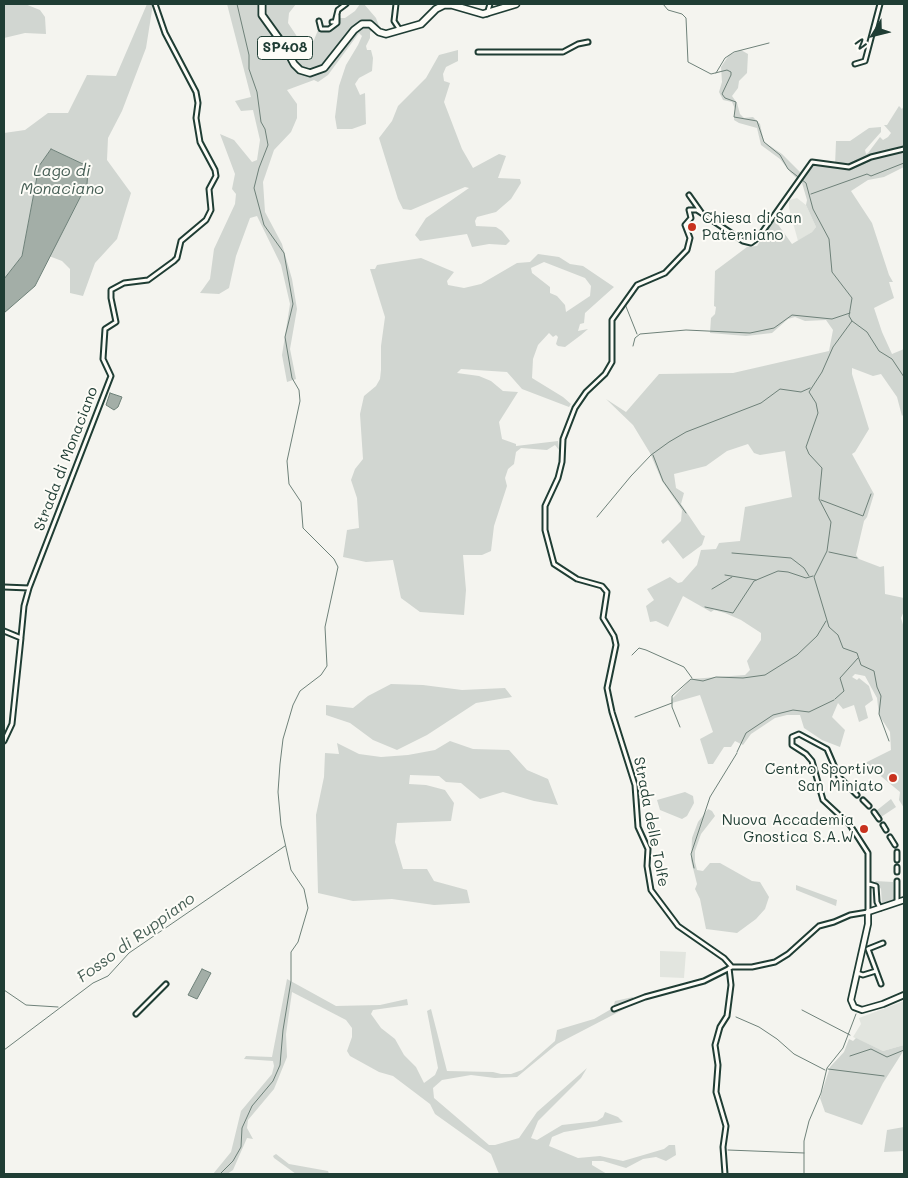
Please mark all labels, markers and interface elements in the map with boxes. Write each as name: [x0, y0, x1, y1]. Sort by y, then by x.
north arrow: [848, 10, 898, 60]
text: N: [850, 34, 871, 54]
road number: SP408: [258, 36, 312, 59]
water label: Lago di Monaciano: [20, 161, 104, 199]
place label: Chiesa di San Paterniano: [702, 209, 801, 244]
marker: Chiesa di San Paterniano: [686, 221, 698, 233]
street label: Strada di Monaciano: [30, 384, 102, 534]
street label: Strada delle Tolfe: [630, 755, 672, 889]
place label: Centro Sportivo San Miniato: [765, 760, 883, 795]
marker: Centro Sportivo San Miniato: [887, 772, 899, 784]
place label: Nuova Accademia Gnostica S.A.W: [722, 811, 854, 846]
marker: Nuova Accademia Gnostica S.A.W: [858, 823, 870, 835]
water label: Fosso di Ruppiano: [73, 889, 199, 987]

